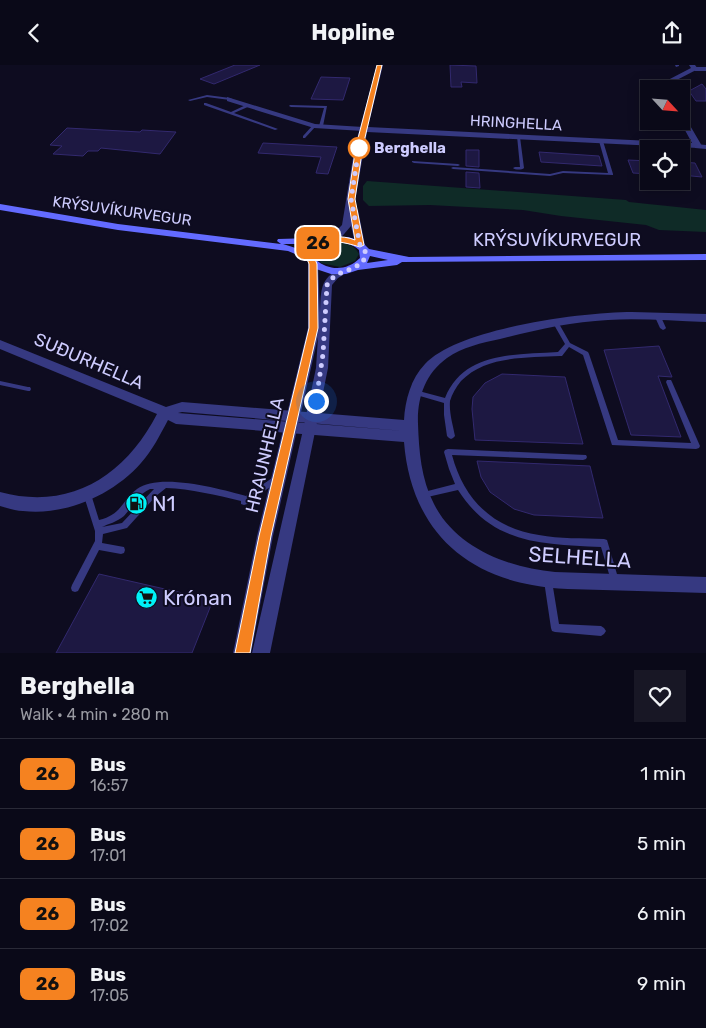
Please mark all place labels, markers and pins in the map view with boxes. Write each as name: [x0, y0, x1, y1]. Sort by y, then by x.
marker: Berghella: [348, 137, 370, 159]
place label: Berghella: [374, 139, 446, 157]
fuel station icon: N1: [124, 491, 148, 515]
place label: N1: [152, 491, 176, 516]
supermarket icon: Krónan: [135, 585, 159, 609]
place label: Krónan: [163, 585, 233, 610]

